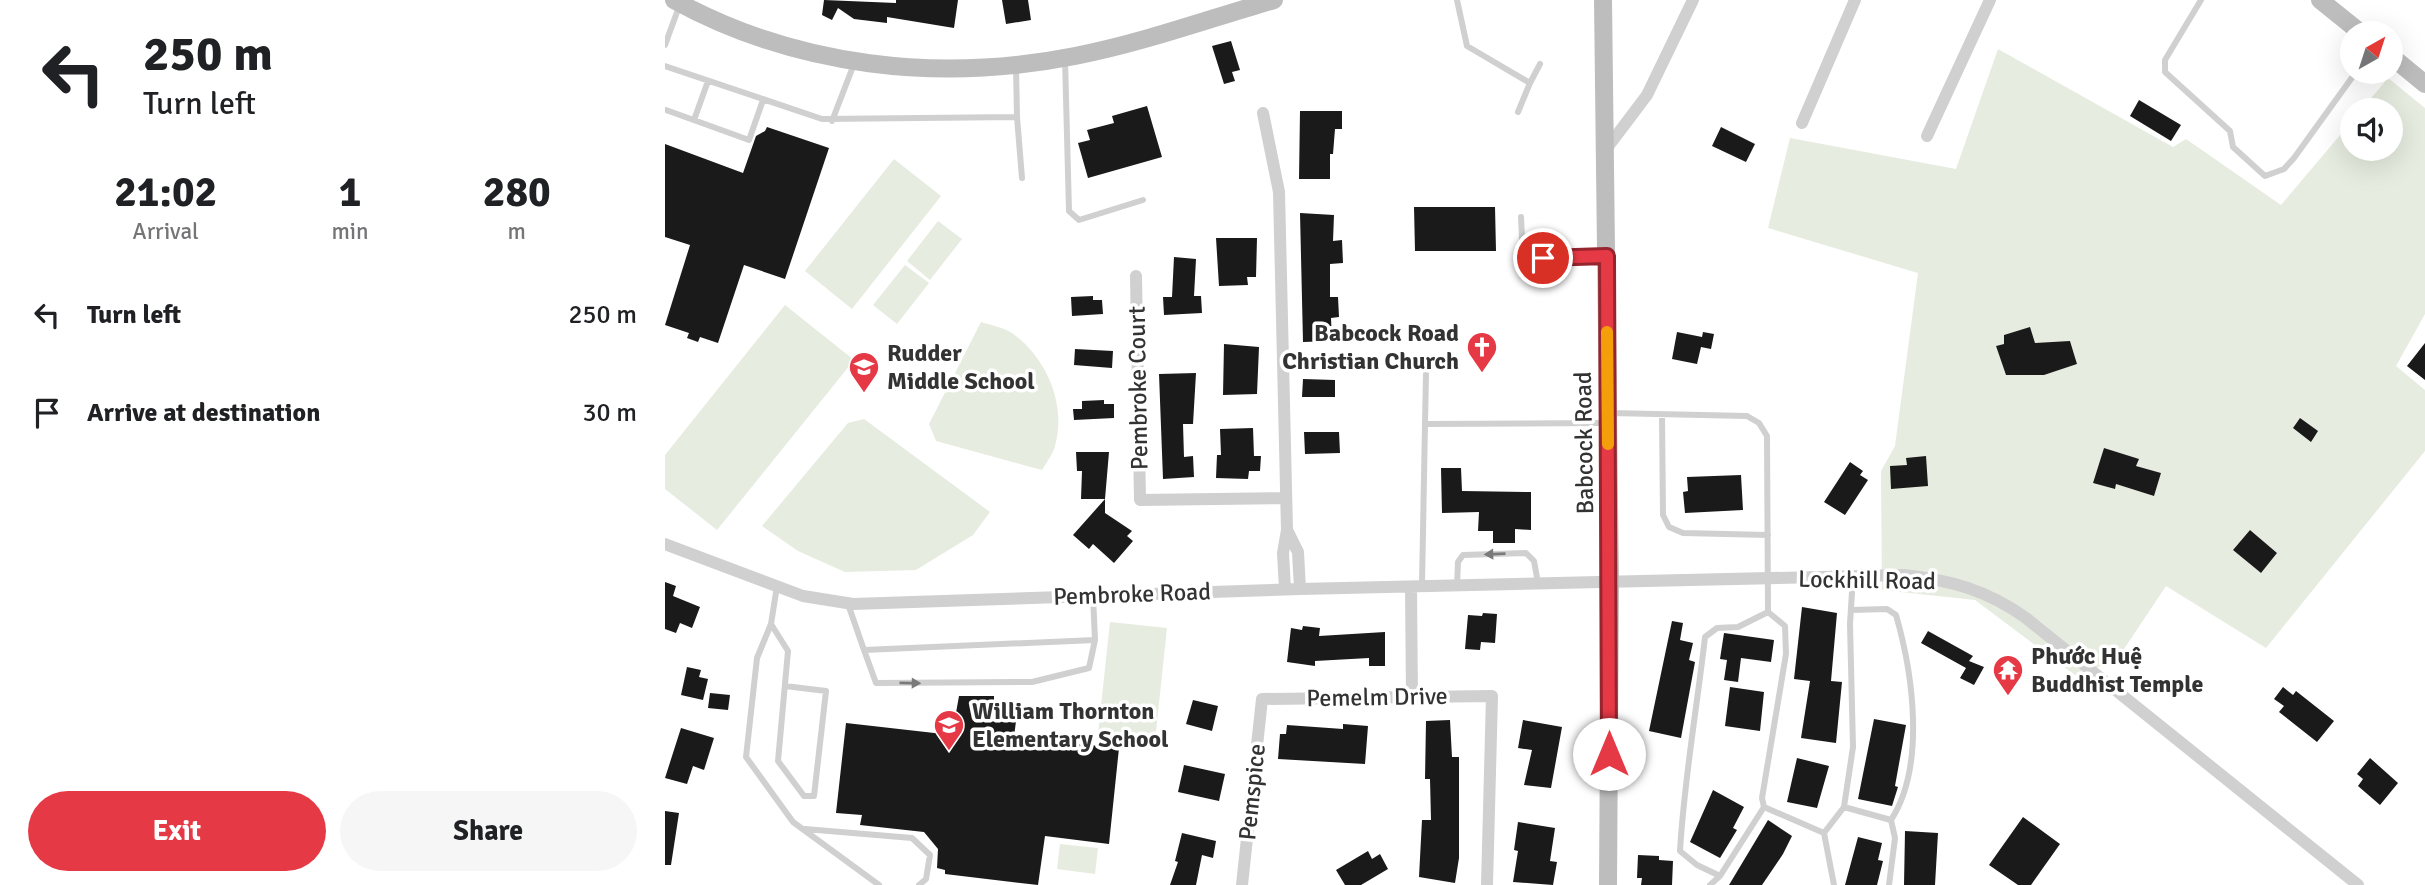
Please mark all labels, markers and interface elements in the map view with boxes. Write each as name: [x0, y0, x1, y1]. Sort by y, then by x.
north arrow: [2340, 21, 2403, 84]
map controls: [2340, 21, 2403, 161]
text: 250 m: [143, 24, 273, 84]
icon: left: [28, 28, 119, 119]
text: Turn left: [143, 84, 256, 123]
button: sound: [2340, 98, 2403, 161]
text: 21:02: [114, 167, 217, 218]
text: 1: [339, 167, 361, 218]
text: 280: [483, 167, 551, 218]
text: Arrival: [133, 217, 199, 246]
text: min: [331, 217, 369, 246]
text: m: [508, 217, 526, 246]
pin: [1513, 228, 1573, 288]
icon: arrive: [1524, 239, 1562, 277]
icon: left: [28, 296, 66, 334]
text: Turn left: [87, 299, 181, 331]
text: 250 m: [568, 299, 637, 331]
street label: Pembroke Court: [1122, 306, 1154, 470]
place label: Babcock Road Christian Church: [1282, 318, 1459, 376]
church icon: Babcock Road Christian Church: [1465, 330, 1499, 374]
place label: Rudder Middle School: [887, 338, 1035, 396]
school or university icon: Rudder Middle School: [847, 350, 881, 394]
street label: Babcock Road: [1568, 371, 1600, 515]
icon: arrive: [28, 394, 66, 432]
text: Arrive at destination: [87, 397, 320, 429]
text: 30 m: [582, 397, 637, 429]
one-way arrow: [1484, 548, 1506, 560]
street label: Lockhill Road: [1798, 564, 1936, 596]
street label: Pembroke Road: [1053, 576, 1211, 612]
place label: Phước Huệ Buddhist Temple: [2031, 641, 2204, 699]
temple icon: Phước Huệ Buddhist Temple: [1991, 653, 2025, 697]
one-way arrow: [899, 677, 921, 689]
street label: Pemelm Drive: [1306, 681, 1448, 713]
place label: William Thornton Elementary School: [972, 696, 1169, 754]
school or university icon: William Thornton Elementary School: [932, 708, 966, 752]
position arrow: [1572, 717, 1646, 791]
street label: Pemspice: [1232, 742, 1272, 842]
button: Exit: [28, 791, 326, 871]
button: Share: [340, 791, 637, 871]

